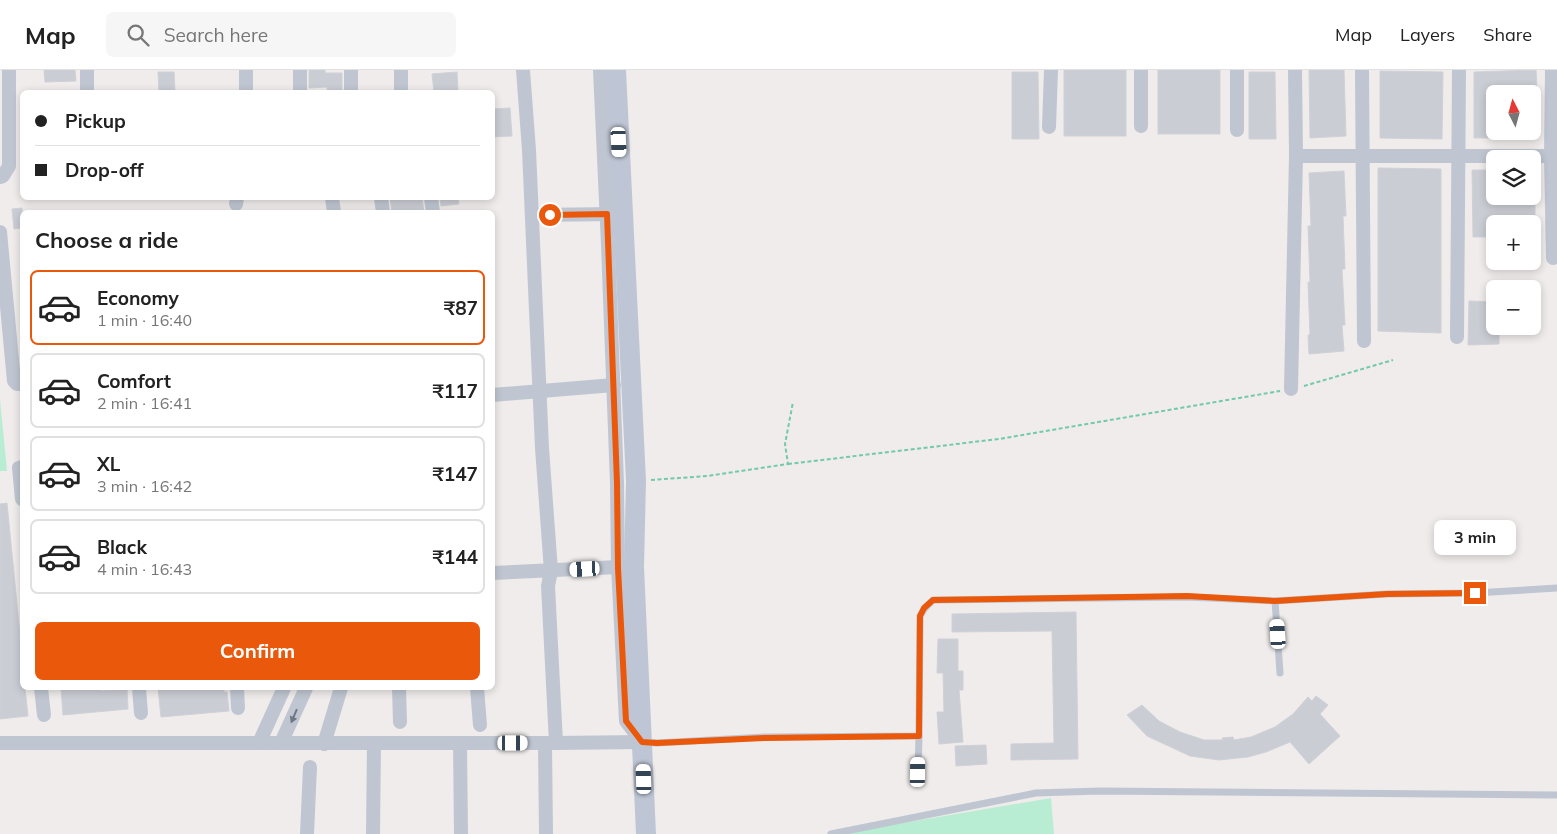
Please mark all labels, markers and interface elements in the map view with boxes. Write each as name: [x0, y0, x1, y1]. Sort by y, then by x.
search box: [106, 12, 456, 57]
text: Map: [25, 20, 76, 50]
icon: search: [124, 21, 152, 49]
text: Search here: [164, 23, 268, 47]
text: Map: [1335, 23, 1372, 46]
text: Layers: [1400, 23, 1455, 46]
text: Share: [1483, 23, 1532, 46]
north arrow: [1486, 85, 1541, 140]
map controls: [1486, 85, 1541, 335]
text: Pickup: [65, 109, 126, 133]
car: [610, 127, 627, 157]
button: layers: [1486, 150, 1541, 205]
text: Drop-off: [65, 158, 143, 182]
route start: [539, 204, 561, 226]
button: +: [1486, 215, 1541, 270]
text: Choose a ride: [35, 226, 178, 254]
button: −: [1486, 280, 1541, 335]
icon: car: [37, 285, 82, 330]
text: Economy: [97, 286, 179, 310]
text: ₹87: [444, 296, 478, 320]
text: 1 min · 16:40: [97, 310, 192, 330]
icon: car: [37, 368, 82, 413]
text: Comfort: [97, 369, 171, 393]
text: ₹117: [432, 379, 478, 403]
text: 2 min · 16:41: [97, 393, 192, 413]
icon: car: [37, 451, 82, 496]
text: XL: [97, 452, 120, 476]
text: ₹147: [432, 462, 478, 486]
text: 3 min · 16:42: [97, 476, 192, 496]
callout: 3 min: [1434, 520, 1516, 556]
text: 3 min: [1454, 527, 1496, 547]
icon: car: [37, 534, 82, 579]
text: Black: [97, 535, 147, 559]
text: ₹144: [432, 545, 478, 569]
text: 4 min · 16:43: [97, 559, 192, 579]
car: [569, 561, 600, 577]
route end: [1464, 582, 1486, 604]
car: [1269, 619, 1286, 649]
button: Confirm: [35, 622, 480, 680]
one-way arrow: [289, 709, 297, 723]
car: [498, 736, 528, 751]
car: [910, 757, 925, 787]
car: [635, 764, 652, 794]

